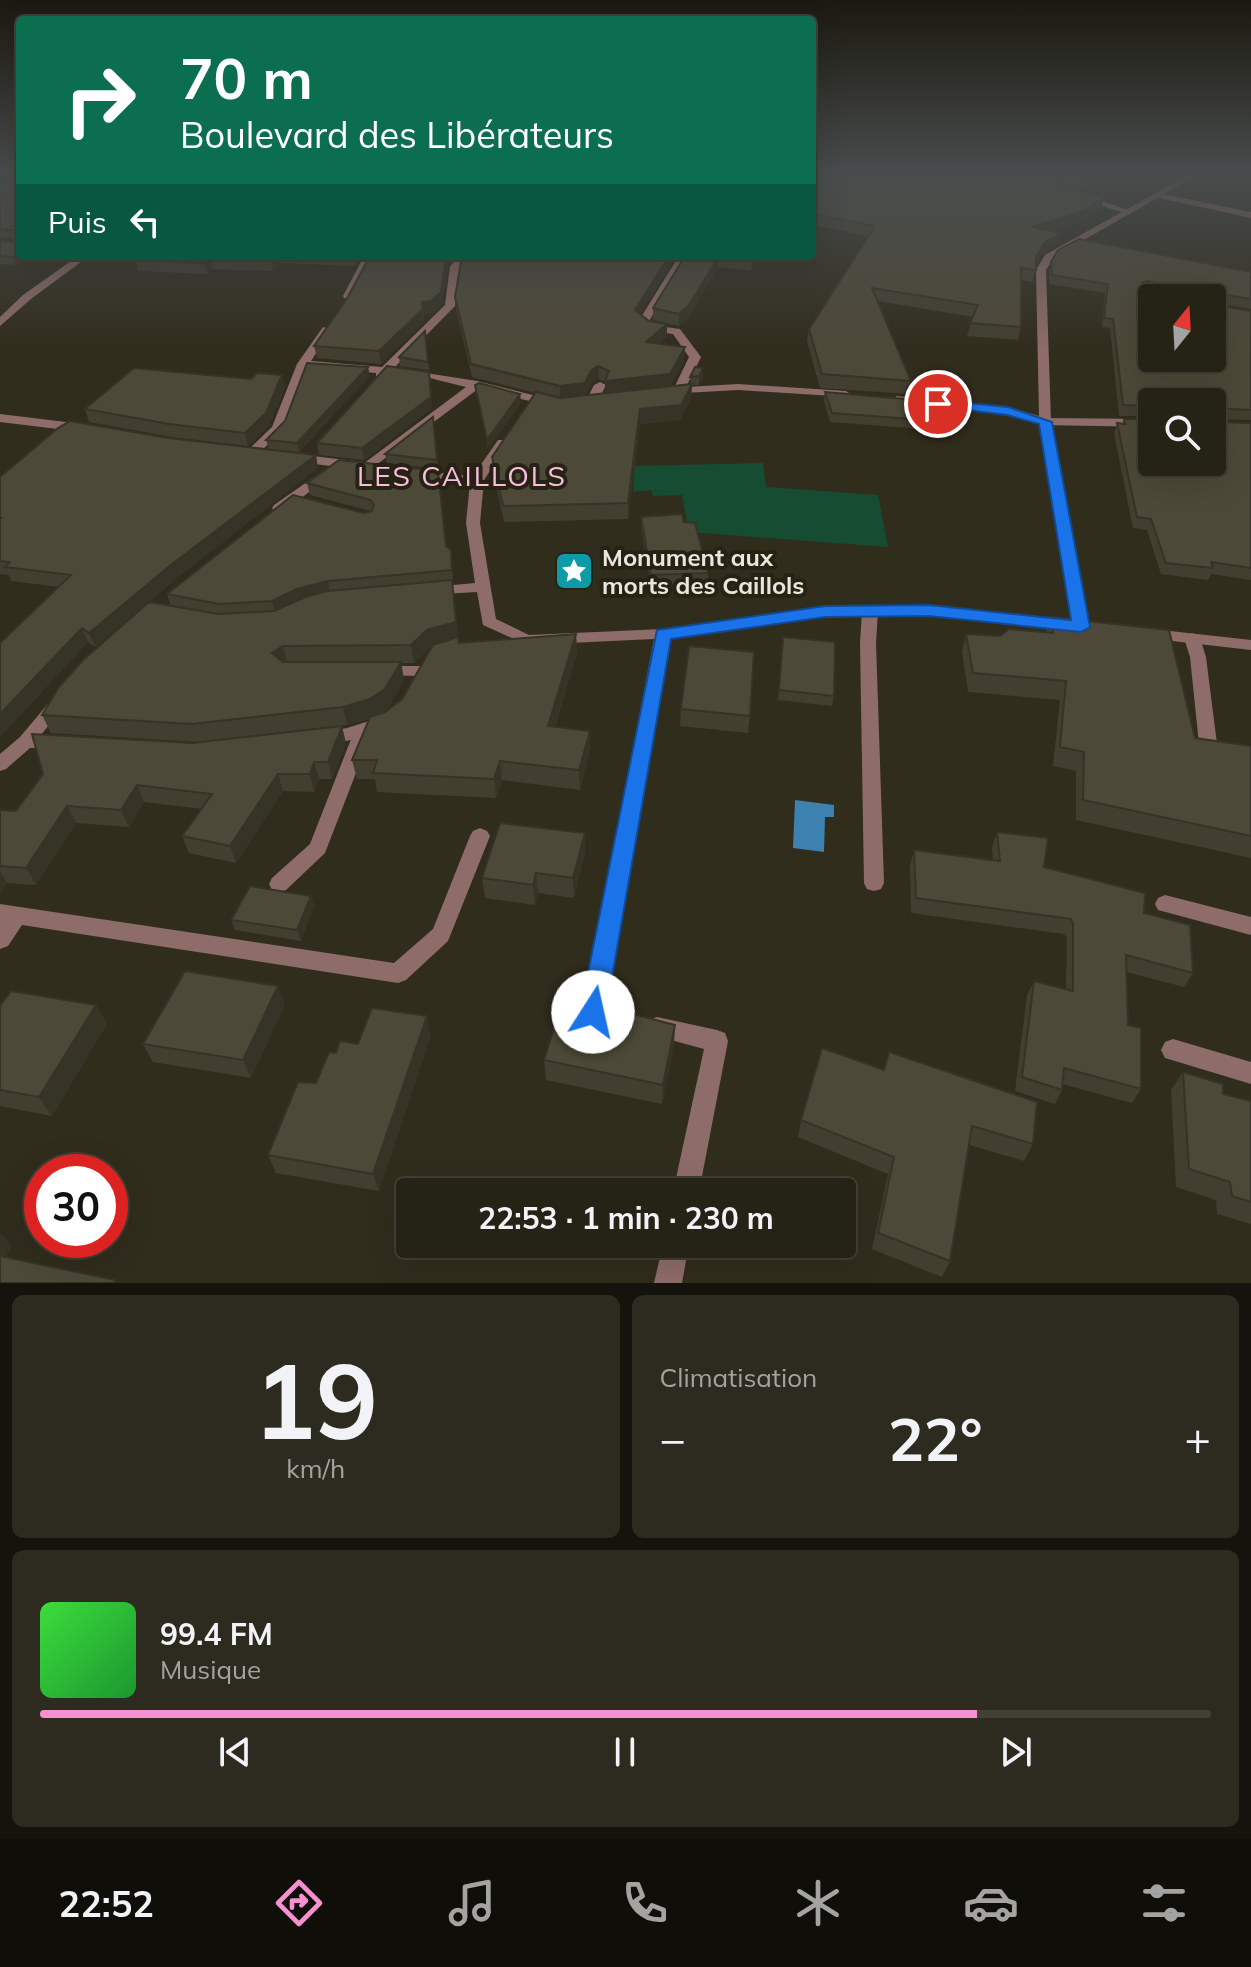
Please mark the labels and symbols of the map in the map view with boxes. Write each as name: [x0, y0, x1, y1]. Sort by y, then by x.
north arrow: [1138, 284, 1226, 372]
pin: [904, 370, 972, 438]
district label: LES CAILLOLS: [357, 458, 567, 493]
place label: Monument aux morts des Caillols: [602, 542, 804, 600]
place icon: Monument aux morts des Caillols: [553, 550, 595, 592]
position arrow: [551, 970, 635, 1054]
speed limit sign: 30: [24, 1154, 128, 1258]

